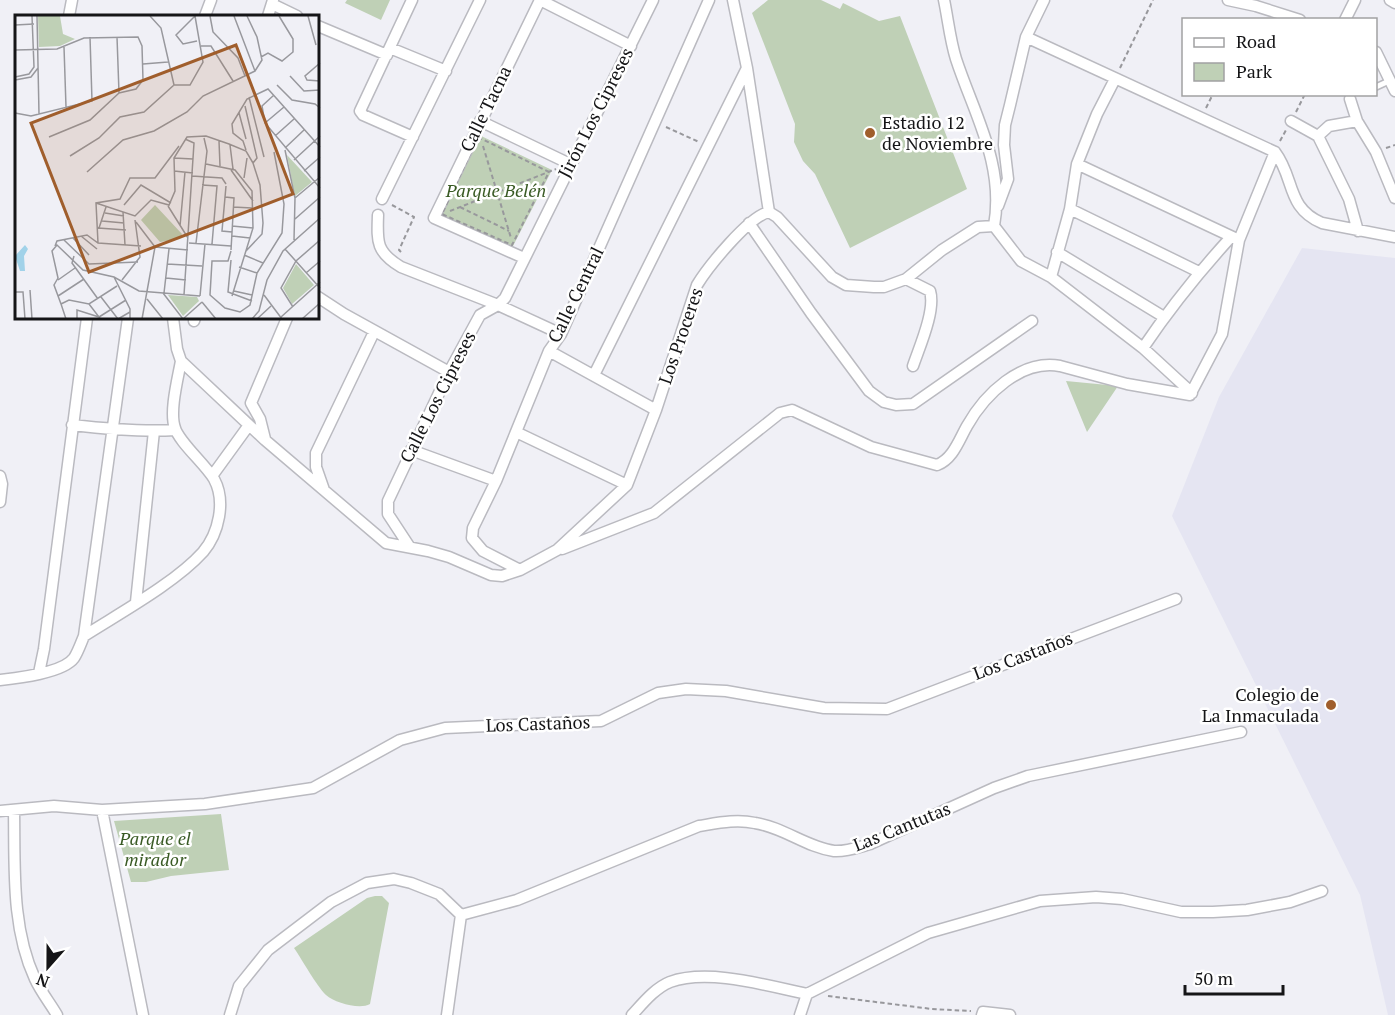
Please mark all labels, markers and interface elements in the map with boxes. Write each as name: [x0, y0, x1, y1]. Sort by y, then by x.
inset map: [15, 15, 320, 320]
legend: [1182, 18, 1377, 96]
text: Road: [1236, 29, 1276, 53]
street label: Jirón Los Cipreses: [552, 43, 638, 182]
text: Park: [1236, 59, 1273, 83]
street label: Calle Tacna: [454, 62, 516, 156]
place label: Estadio 12 de Noviembre: [882, 110, 993, 155]
marker: Estadio 12 de Noviembre: [863, 126, 877, 140]
park label: Parque Belén: [445, 178, 546, 202]
street label: Calle Central: [542, 243, 609, 347]
street label: Los Proceres: [652, 284, 708, 387]
street label: Calle Los Cipreses: [394, 327, 481, 466]
street label: Los Castaños: [969, 625, 1076, 685]
place label: Colegio de La Inmaculada: [1202, 682, 1319, 727]
marker: Colegio de La Inmaculada: [1324, 698, 1338, 712]
street label: Los Castaños: [485, 709, 591, 737]
street label: Las Cantutas: [849, 796, 954, 857]
park label: Parque el mirador: [118, 826, 191, 871]
north arrow: [18, 937, 78, 997]
scale bar: [1185, 958, 1282, 996]
text: 50 m: [1194, 966, 1234, 990]
text: N: [33, 969, 52, 993]

